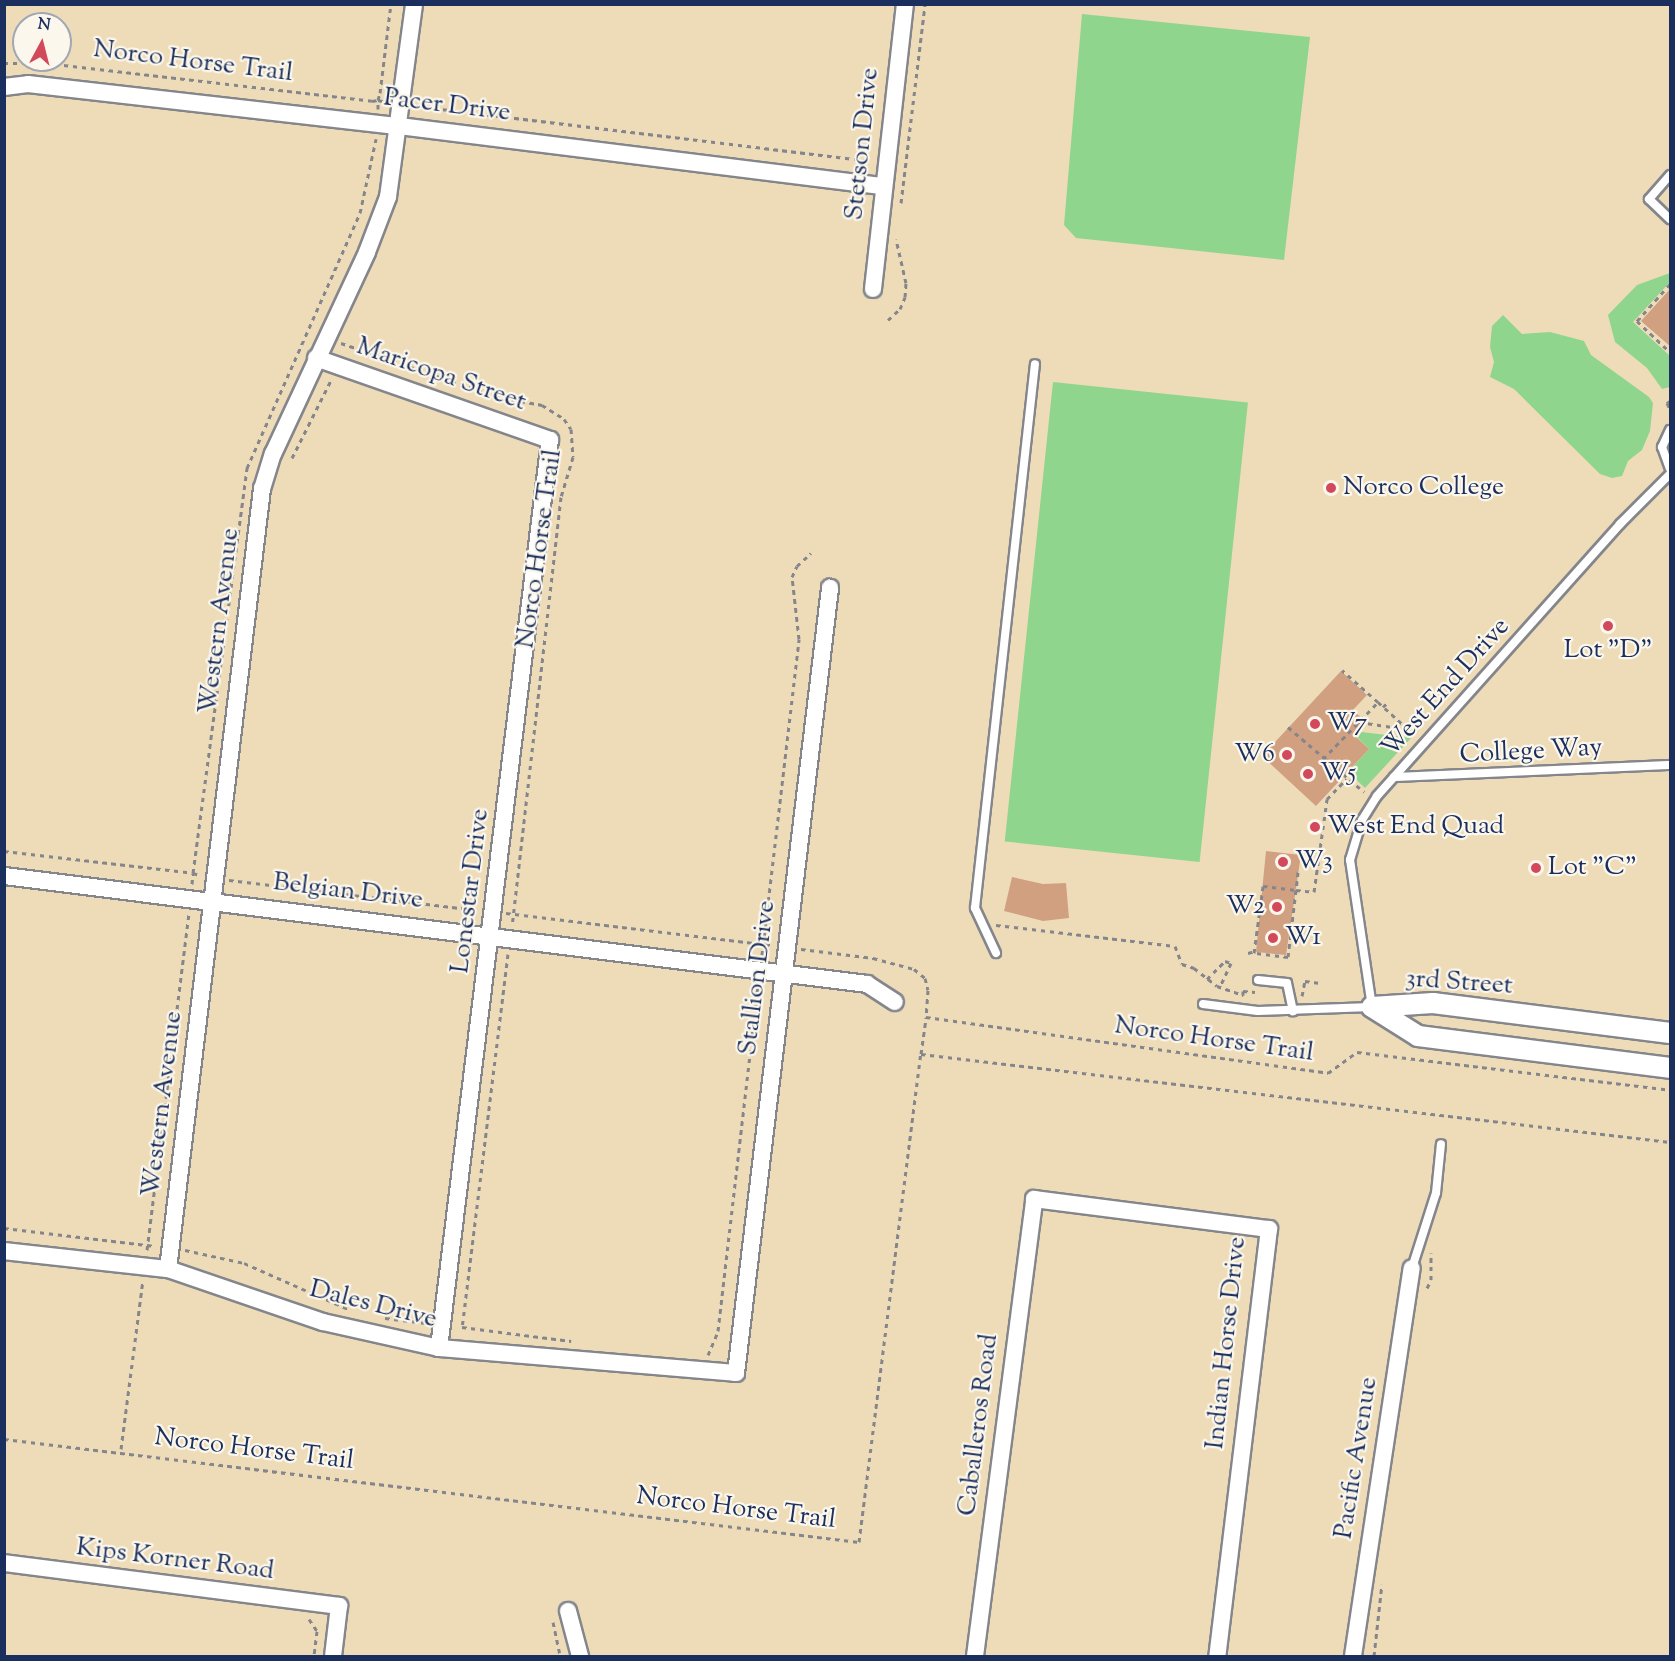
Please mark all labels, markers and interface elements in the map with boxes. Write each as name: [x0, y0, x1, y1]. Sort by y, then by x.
north arrow: [12, 12, 72, 72]
text: N: [36, 13, 52, 38]
street label: Norco Horse Trail: [92, 34, 294, 90]
street label: Stetson Drive: [839, 66, 887, 222]
street label: Pacer Drive: [382, 83, 512, 129]
street label: Maricopa Street: [352, 331, 530, 419]
street label: Norco Horse Trail: [511, 447, 569, 651]
place label: Norco College: [1343, 472, 1504, 504]
marker: Norco College: [1324, 481, 1338, 495]
street label: Western Avenue: [193, 526, 247, 716]
street label: West End Drive: [1375, 612, 1517, 764]
marker: Lot "D": [1601, 619, 1615, 633]
place label: Lot "D": [1564, 635, 1652, 667]
place label: W7: [1327, 708, 1367, 740]
marker: W7: [1308, 717, 1322, 731]
street label: College Way: [1459, 733, 1603, 771]
place label: W6: [1234, 739, 1275, 771]
marker: W6: [1280, 748, 1294, 762]
place label: W5: [1320, 758, 1356, 790]
marker: W5: [1301, 767, 1315, 781]
street label: Lonestar Drive: [445, 807, 497, 975]
place label: West End Quad: [1327, 811, 1504, 843]
marker: West End Quad: [1308, 820, 1322, 834]
place label: W3: [1295, 846, 1333, 878]
place label: Lot "C": [1548, 852, 1637, 884]
marker: W3: [1276, 855, 1290, 869]
marker: Lot "C": [1529, 861, 1543, 875]
street label: Belgian Drive: [271, 867, 425, 917]
place label: W2: [1226, 891, 1265, 923]
street label: Stallion Drive: [733, 899, 783, 1057]
marker: W2: [1270, 900, 1284, 914]
place label: W1: [1285, 922, 1321, 954]
marker: W1: [1266, 931, 1280, 945]
street label: 3rd Street: [1404, 964, 1514, 1002]
street label: Western Avenue: [136, 1009, 190, 1199]
street label: Norco Horse Trail: [1112, 1011, 1316, 1069]
street label: Indian Horse Drive: [1200, 1235, 1254, 1451]
street label: Dales Drive: [306, 1274, 440, 1336]
street label: Caballeros Road: [952, 1332, 1006, 1518]
street label: Pacific Avenue: [1329, 1375, 1385, 1541]
street label: Norco Horse Trail: [153, 1422, 355, 1478]
street label: Norco Horse Trail: [635, 1481, 837, 1537]
street label: Kips Korner Road: [74, 1532, 276, 1588]

